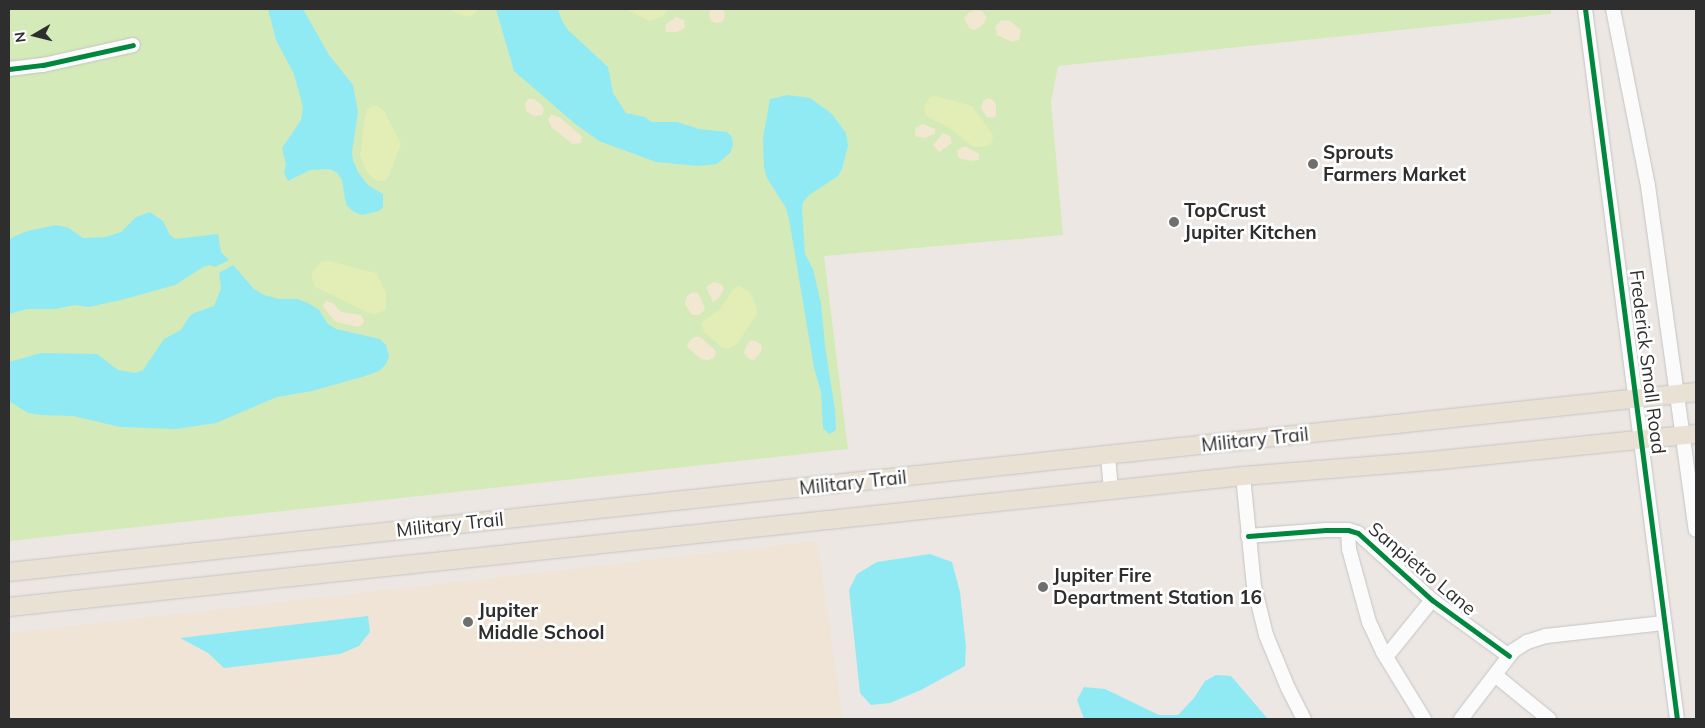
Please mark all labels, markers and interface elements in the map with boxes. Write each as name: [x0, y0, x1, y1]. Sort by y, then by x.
north arrow: [10, 10, 60, 60]
text: N: [10, 31, 30, 44]
place label: Sprouts Farmers Market: [1323, 142, 1466, 186]
marker: Sprouts Farmers Market: [1307, 158, 1319, 170]
place label: TopCrust Jupiter Kitchen: [1184, 200, 1317, 244]
marker: TopCrust Jupiter Kitchen: [1168, 216, 1180, 228]
street label: Frederick Small Road: [1624, 269, 1670, 455]
street label: Military Trail: [1200, 423, 1310, 457]
street label: Military Trail: [798, 466, 908, 500]
street label: Military Trail: [395, 508, 505, 542]
street label: Sanpietro Lane: [1364, 517, 1480, 621]
place label: Jupiter Fire Department Station 16: [1053, 565, 1262, 609]
marker: Jupiter Fire Department Station 16: [1037, 581, 1049, 593]
place label: Jupiter Middle School: [478, 600, 604, 644]
marker: Jupiter Middle School: [462, 616, 474, 628]

